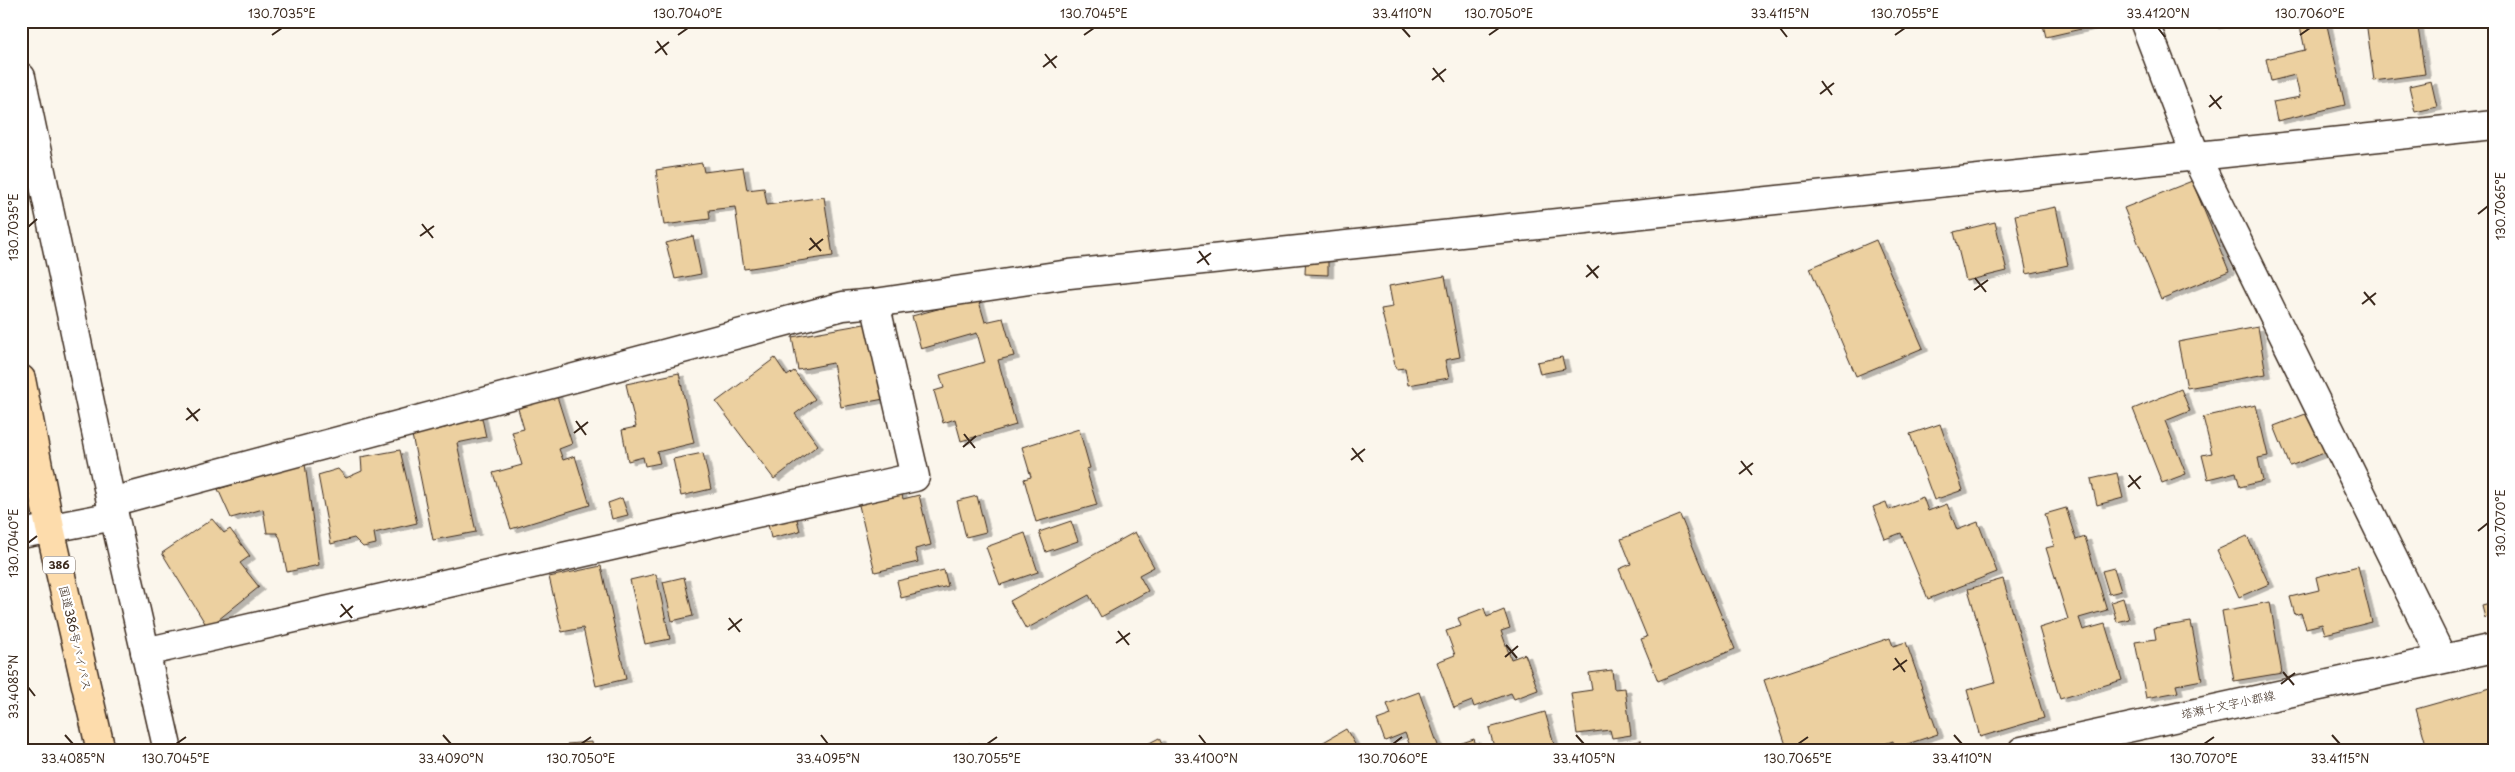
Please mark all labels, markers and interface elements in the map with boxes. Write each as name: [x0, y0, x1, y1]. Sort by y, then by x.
text: 130.7035°E: [248, 4, 316, 22]
text: 130.7040°E: [653, 4, 723, 22]
text: 130.7045°E: [1060, 4, 1128, 22]
text: 33.4110°N: [1372, 4, 1432, 22]
text: 130.7050°E: [1465, 4, 1533, 22]
text: 33.4115°N: [1751, 4, 1809, 22]
text: 130.7055°E: [1871, 4, 1939, 22]
text: 33.4120°N: [2126, 4, 2190, 22]
text: 130.7060°E: [2275, 4, 2345, 22]
text: 130.7065°E: [2491, 172, 2509, 240]
text: 130.7035°E: [4, 193, 22, 261]
text: 130.7070°E: [2491, 489, 2509, 557]
text: 130.7040°E: [4, 508, 22, 578]
road number: 386: [43, 556, 75, 574]
street label: 国道386号バイパス: [55, 583, 97, 692]
text: 33.4085°N: [4, 655, 22, 719]
street label: 塔瀬十文字小郡線: [2179, 685, 2277, 723]
text: 33.4085°N: [41, 749, 105, 767]
text: 130.7045°E: [142, 749, 210, 767]
text: 33.4090°N: [418, 749, 484, 767]
text: 130.7050°E: [547, 749, 615, 767]
text: 33.4095°N: [796, 749, 860, 767]
text: 130.7055°E: [953, 749, 1021, 767]
text: 33.4100°N: [1174, 749, 1238, 767]
text: 130.7060°E: [1358, 749, 1428, 767]
text: 33.4105°N: [1553, 749, 1615, 767]
text: 130.7065°E: [1764, 749, 1832, 767]
text: 33.4110°N: [1932, 749, 1992, 767]
text: 130.7070°E: [2170, 749, 2238, 767]
text: 33.4115°N: [2311, 749, 2369, 767]

